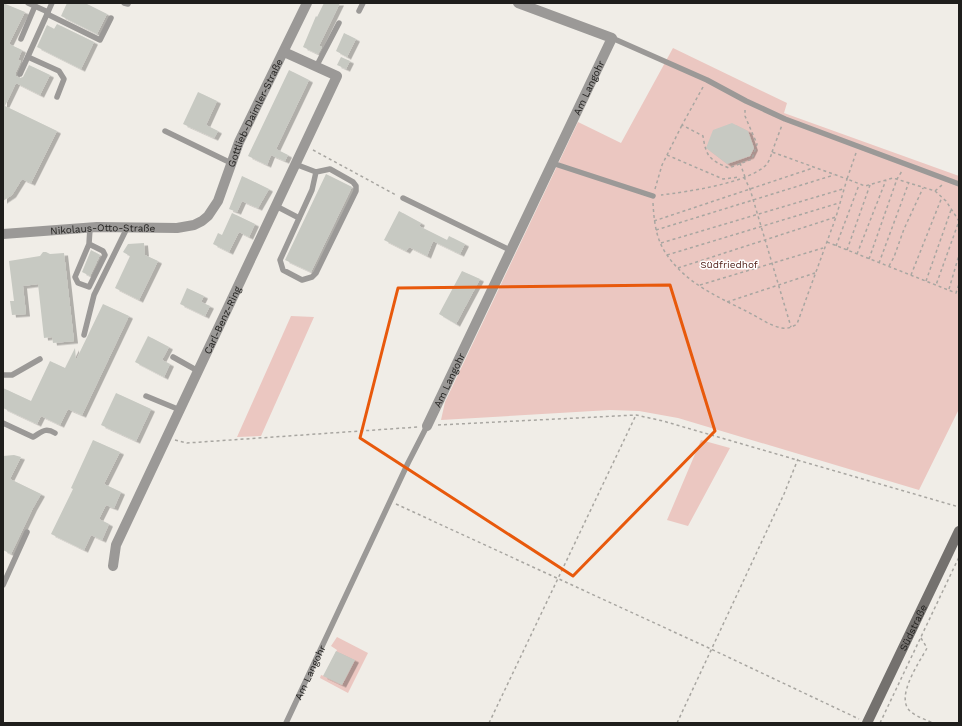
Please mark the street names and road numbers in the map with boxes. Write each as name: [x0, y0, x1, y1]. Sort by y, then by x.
street label: Gottlieb-Daimler-Straße: [226, 57, 285, 169]
street label: Am Langohr: [571, 59, 607, 117]
street label: Nikolaus-Otto-Straße: [50, 222, 156, 236]
street label: Carl-Benz-Ring: [202, 284, 243, 356]
street label: Am Langohr: [432, 351, 467, 409]
street label: Südstraße: [898, 603, 929, 652]
street label: Am Langohr: [293, 643, 328, 702]

